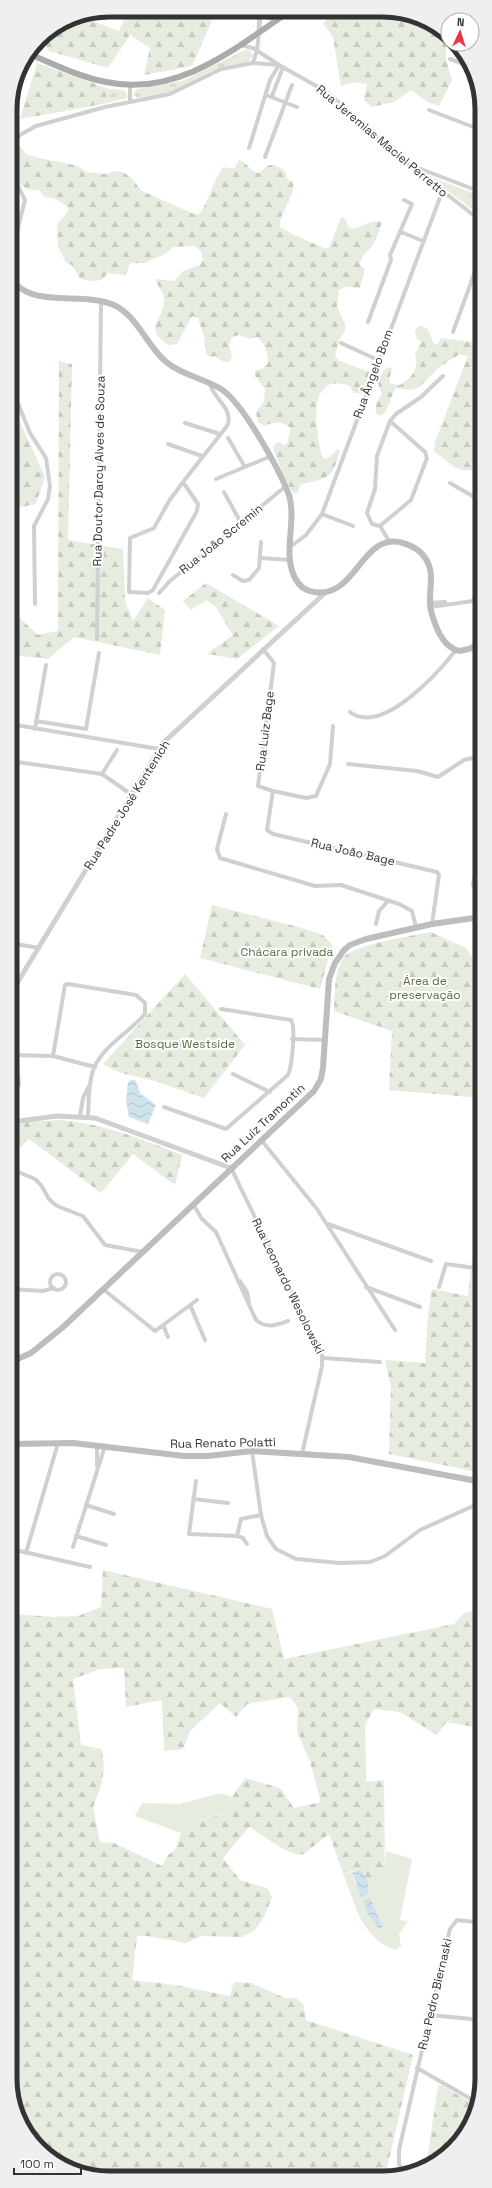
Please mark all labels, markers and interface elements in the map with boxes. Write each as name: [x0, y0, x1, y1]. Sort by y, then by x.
north arrow: [440, 12, 480, 52]
text: N: [457, 15, 465, 29]
street label: Rua Jeremias Maciel Perretto: [313, 81, 451, 201]
street label: Rua Ângelo Bom: [349, 327, 397, 421]
street label: Rua Doutor Darcy Alves de Souza: [89, 375, 109, 567]
street label: Rua João Scremin: [176, 500, 266, 578]
street label: Rua Luiz Bage: [252, 690, 278, 772]
street label: Rua Padre José Kentenich: [80, 737, 174, 873]
street label: Rua João Bage: [309, 835, 397, 869]
park label: Chácara privada: [240, 944, 334, 960]
park label: Área de preservação: [389, 973, 461, 1003]
park label: Bosque Westside: [135, 1036, 235, 1052]
street label: Rua Luiz Tramontin: [218, 1080, 308, 1166]
street label: Rua Leonardo Wesolowski: [248, 1215, 328, 1357]
street label: Rua Renato Polatti: [170, 1434, 276, 1452]
street label: Rua Pedro Biernaski: [414, 1937, 456, 2051]
scale bar: [14, 2150, 81, 2176]
text: 100 m: [20, 2156, 54, 2172]

